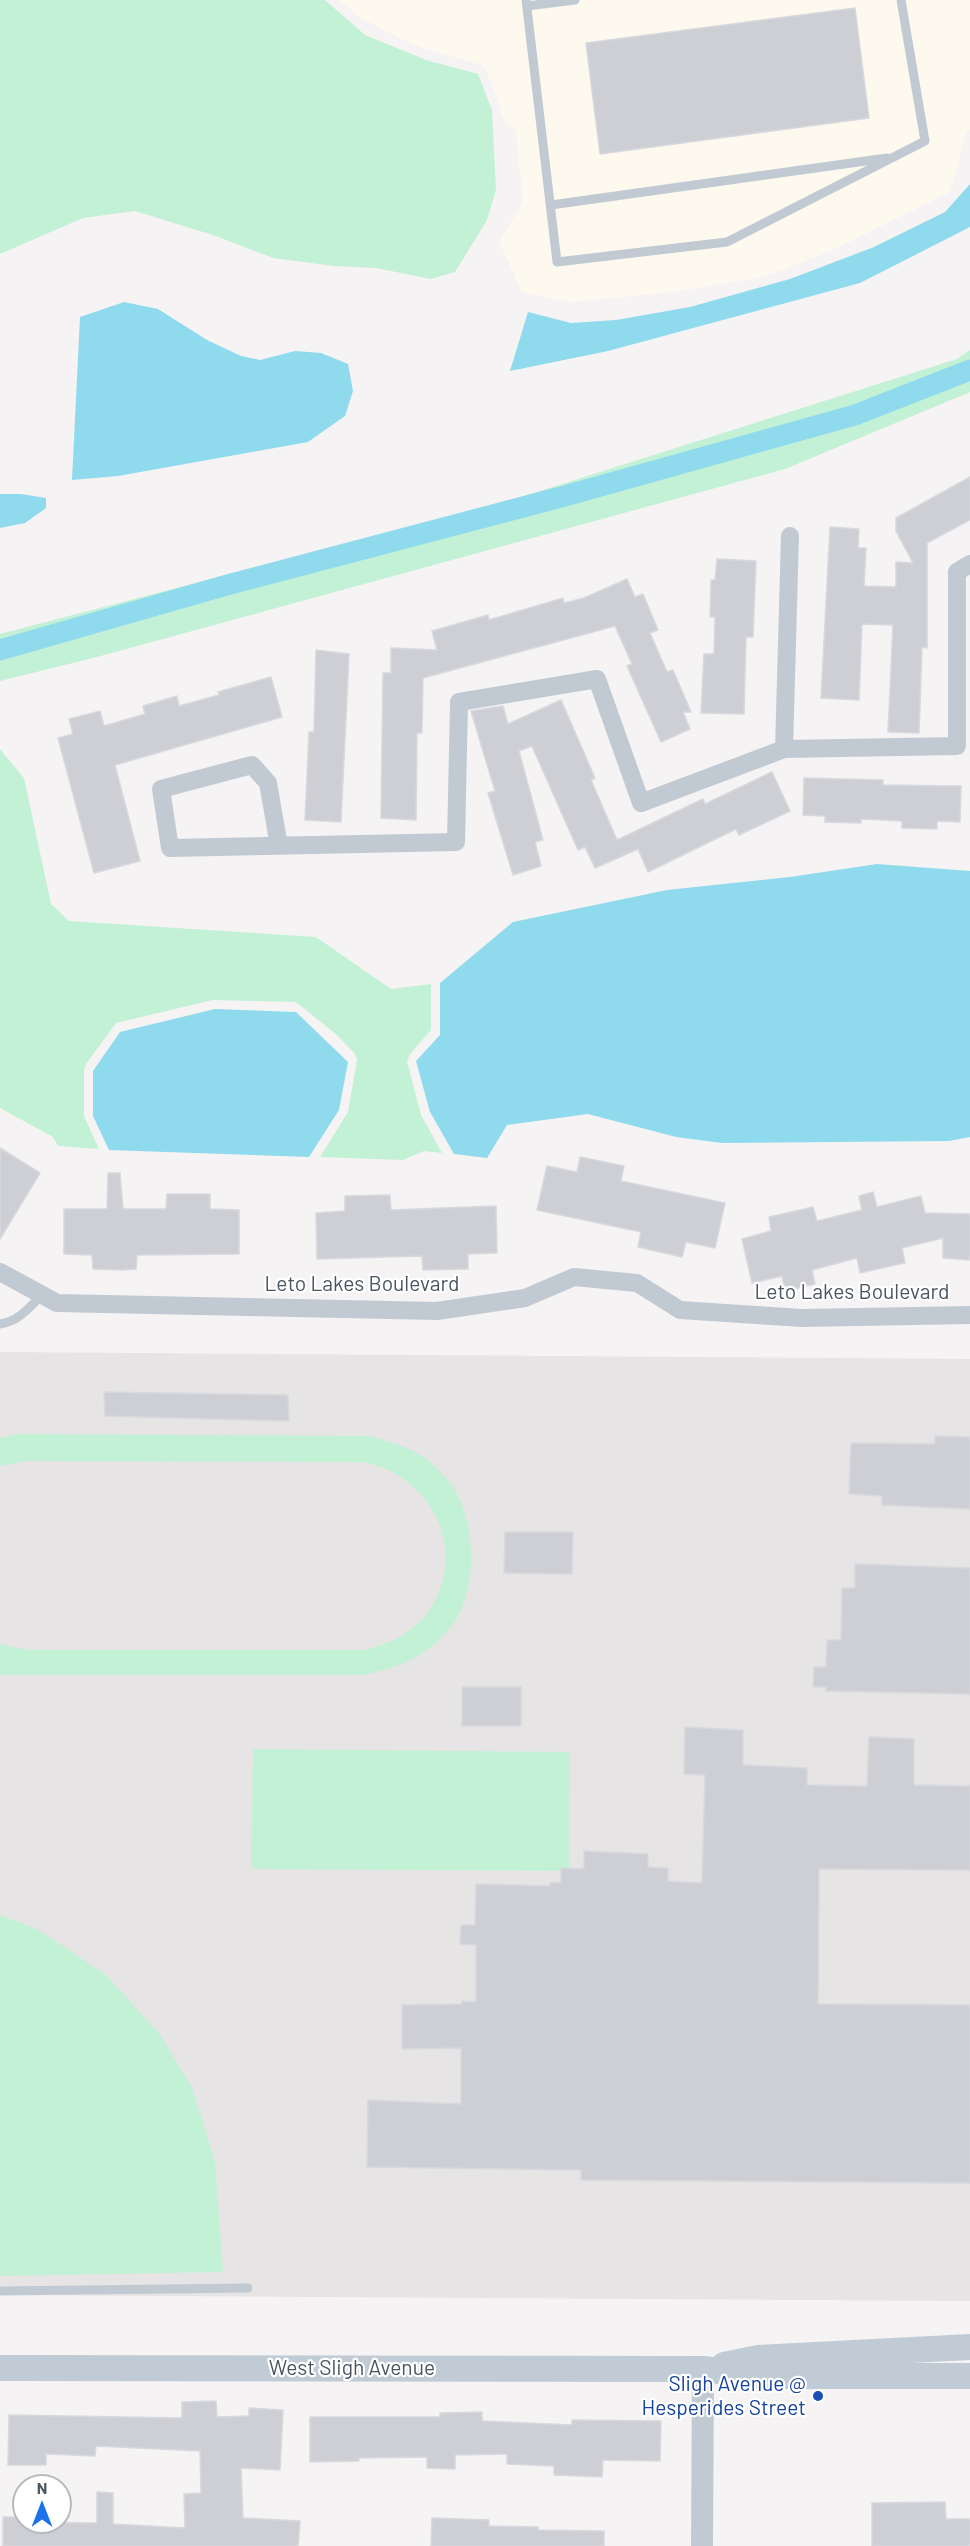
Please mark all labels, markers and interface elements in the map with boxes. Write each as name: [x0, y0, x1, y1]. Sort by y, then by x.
street label: Leto Lakes Boulevard: [264, 1271, 460, 1297]
street label: Leto Lakes Boulevard: [754, 1279, 950, 1305]
street label: West Sligh Avenue: [269, 2355, 435, 2381]
place label: Sligh Avenue @ Hesperides Street: [641, 2371, 806, 2421]
marker: Sligh Avenue @ Hesperides Street: [811, 2389, 825, 2403]
north arrow: [12, 2474, 72, 2534]
text: N: [37, 2478, 47, 2497]

